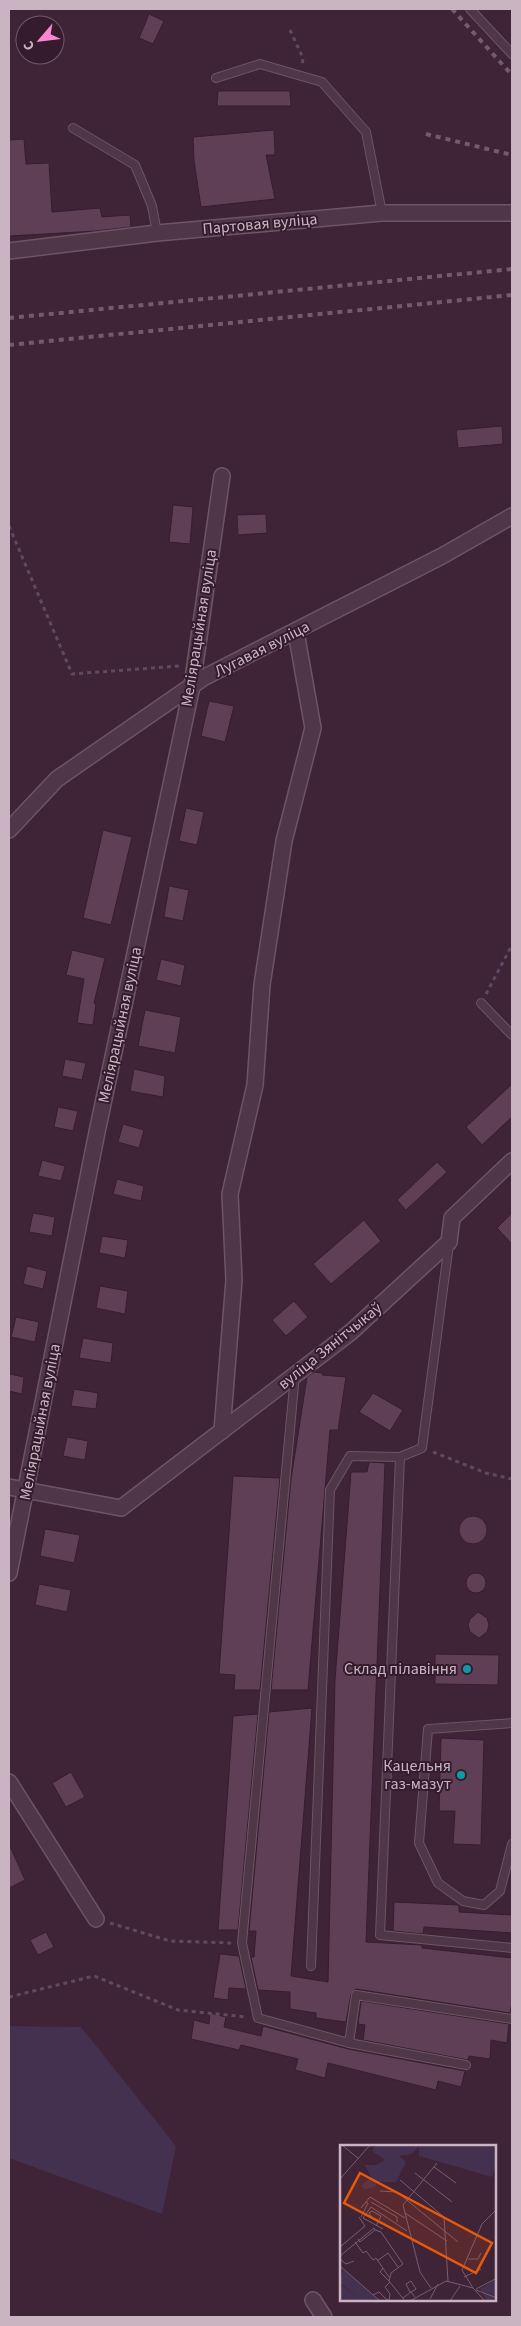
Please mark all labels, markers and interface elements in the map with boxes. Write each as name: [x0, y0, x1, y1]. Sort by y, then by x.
north arrow: [15, 15, 65, 65]
text: С: [19, 37, 40, 54]
street label: Партовая вуліца: [202, 208, 318, 240]
street label: Меліярацыйная вуліца: [176, 548, 222, 708]
street label: Лугавая вуліца: [211, 616, 313, 682]
street label: Меліярацыйная вуліца: [93, 945, 147, 1105]
street label: вуліца Зянітчыкаў: [274, 1297, 387, 1395]
street label: Меліярацыйная вуліца: [14, 1342, 66, 1502]
place label: Склад пілавіння: [344, 1658, 457, 1680]
marker: Склад пілавіння: [461, 1663, 473, 1675]
place label: Кацельня газ-мазут: [383, 1755, 451, 1795]
marker: Кацельня газ-мазут: [455, 1769, 467, 1781]
inset map: [340, 2145, 496, 2301]

